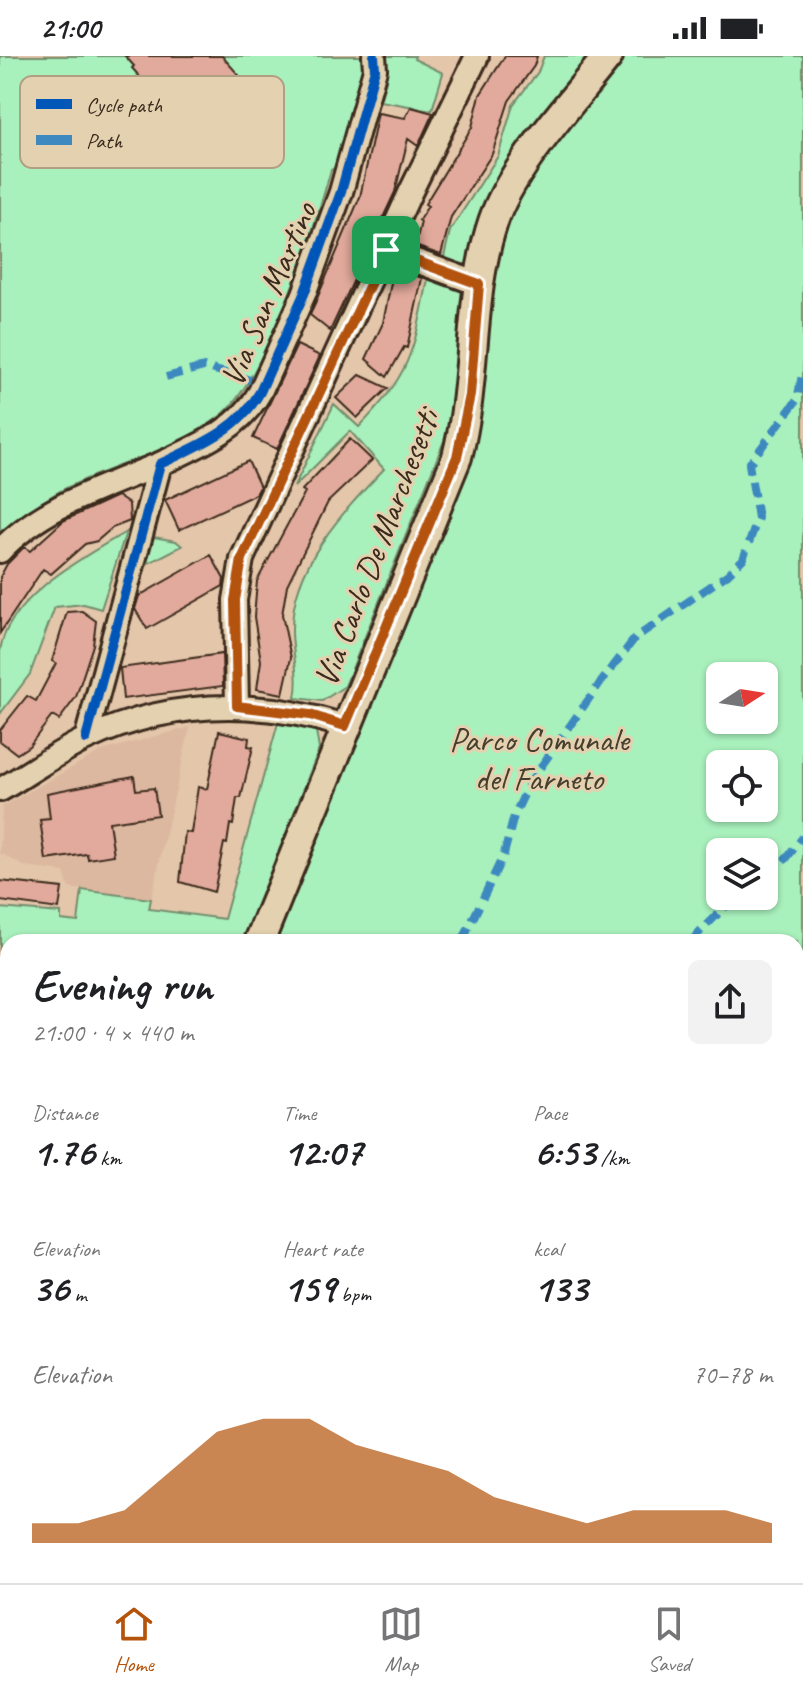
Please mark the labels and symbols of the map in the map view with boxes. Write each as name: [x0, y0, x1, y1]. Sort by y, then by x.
legend: [20, 76, 284, 168]
text: Cycle path: [86, 91, 163, 119]
text: Path: [86, 127, 123, 155]
street label: Via San Martino: [210, 194, 327, 392]
pin: [352, 216, 420, 284]
street label: Via Carlo De Marchesetti: [303, 399, 450, 692]
north arrow: [706, 662, 778, 734]
park label: Parco Comunale del Farneto: [449, 718, 631, 800]

